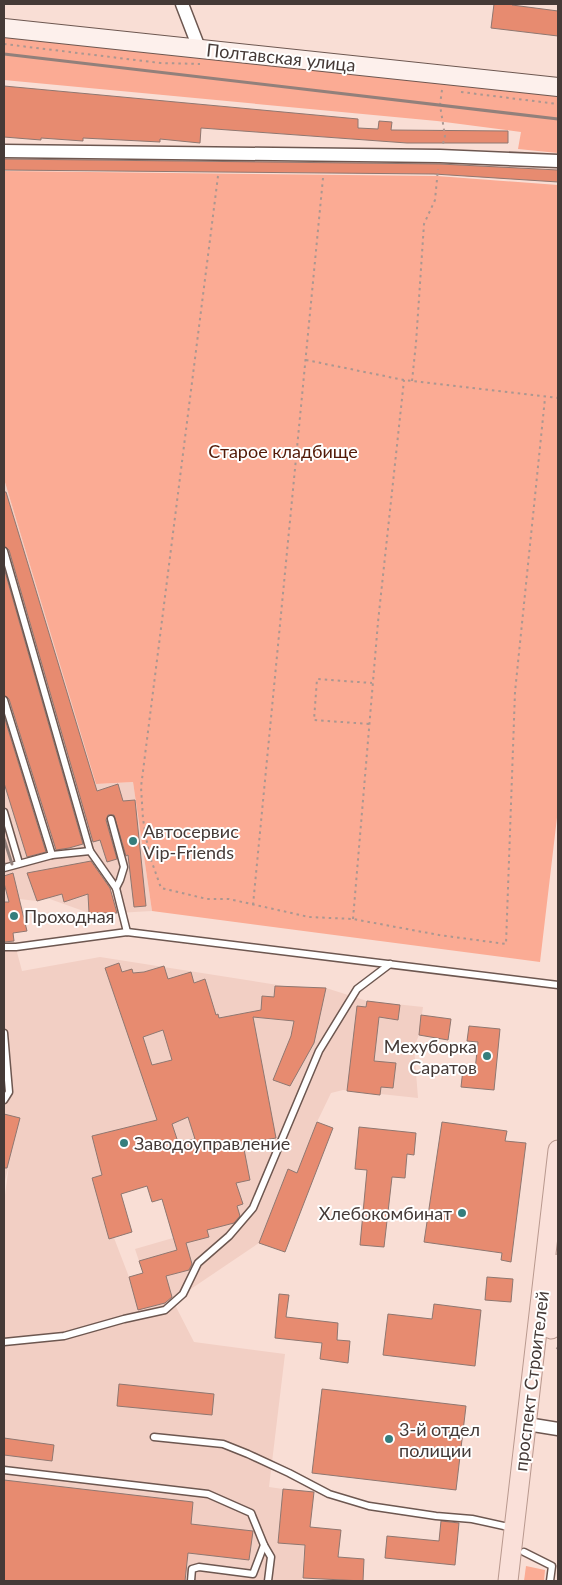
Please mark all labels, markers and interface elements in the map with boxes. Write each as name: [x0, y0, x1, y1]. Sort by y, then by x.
street label: Полтавская улица: [205, 38, 357, 76]
park label: Старое кладбище: [208, 440, 358, 462]
place label: Автосервис Vip-Friends: [143, 820, 239, 863]
marker: Автосервис Vip-Friends: [127, 835, 139, 847]
place label: Проходная: [24, 905, 115, 927]
marker: Проходная: [8, 910, 20, 922]
place label: Мехуборка Саратов: [384, 1035, 477, 1078]
marker: Мехуборка Саратов: [481, 1050, 493, 1062]
place label: Заводоуправление: [134, 1132, 290, 1154]
marker: Заводоуправление: [118, 1137, 130, 1149]
place label: Хлебокомбинат: [319, 1202, 452, 1224]
marker: Хлебокомбинат: [456, 1207, 468, 1219]
street label: проспект Строителей: [509, 1289, 553, 1473]
place label: 3-й отдел полиции: [399, 1418, 480, 1461]
marker: 3-й отдел полиции: [383, 1433, 395, 1445]

